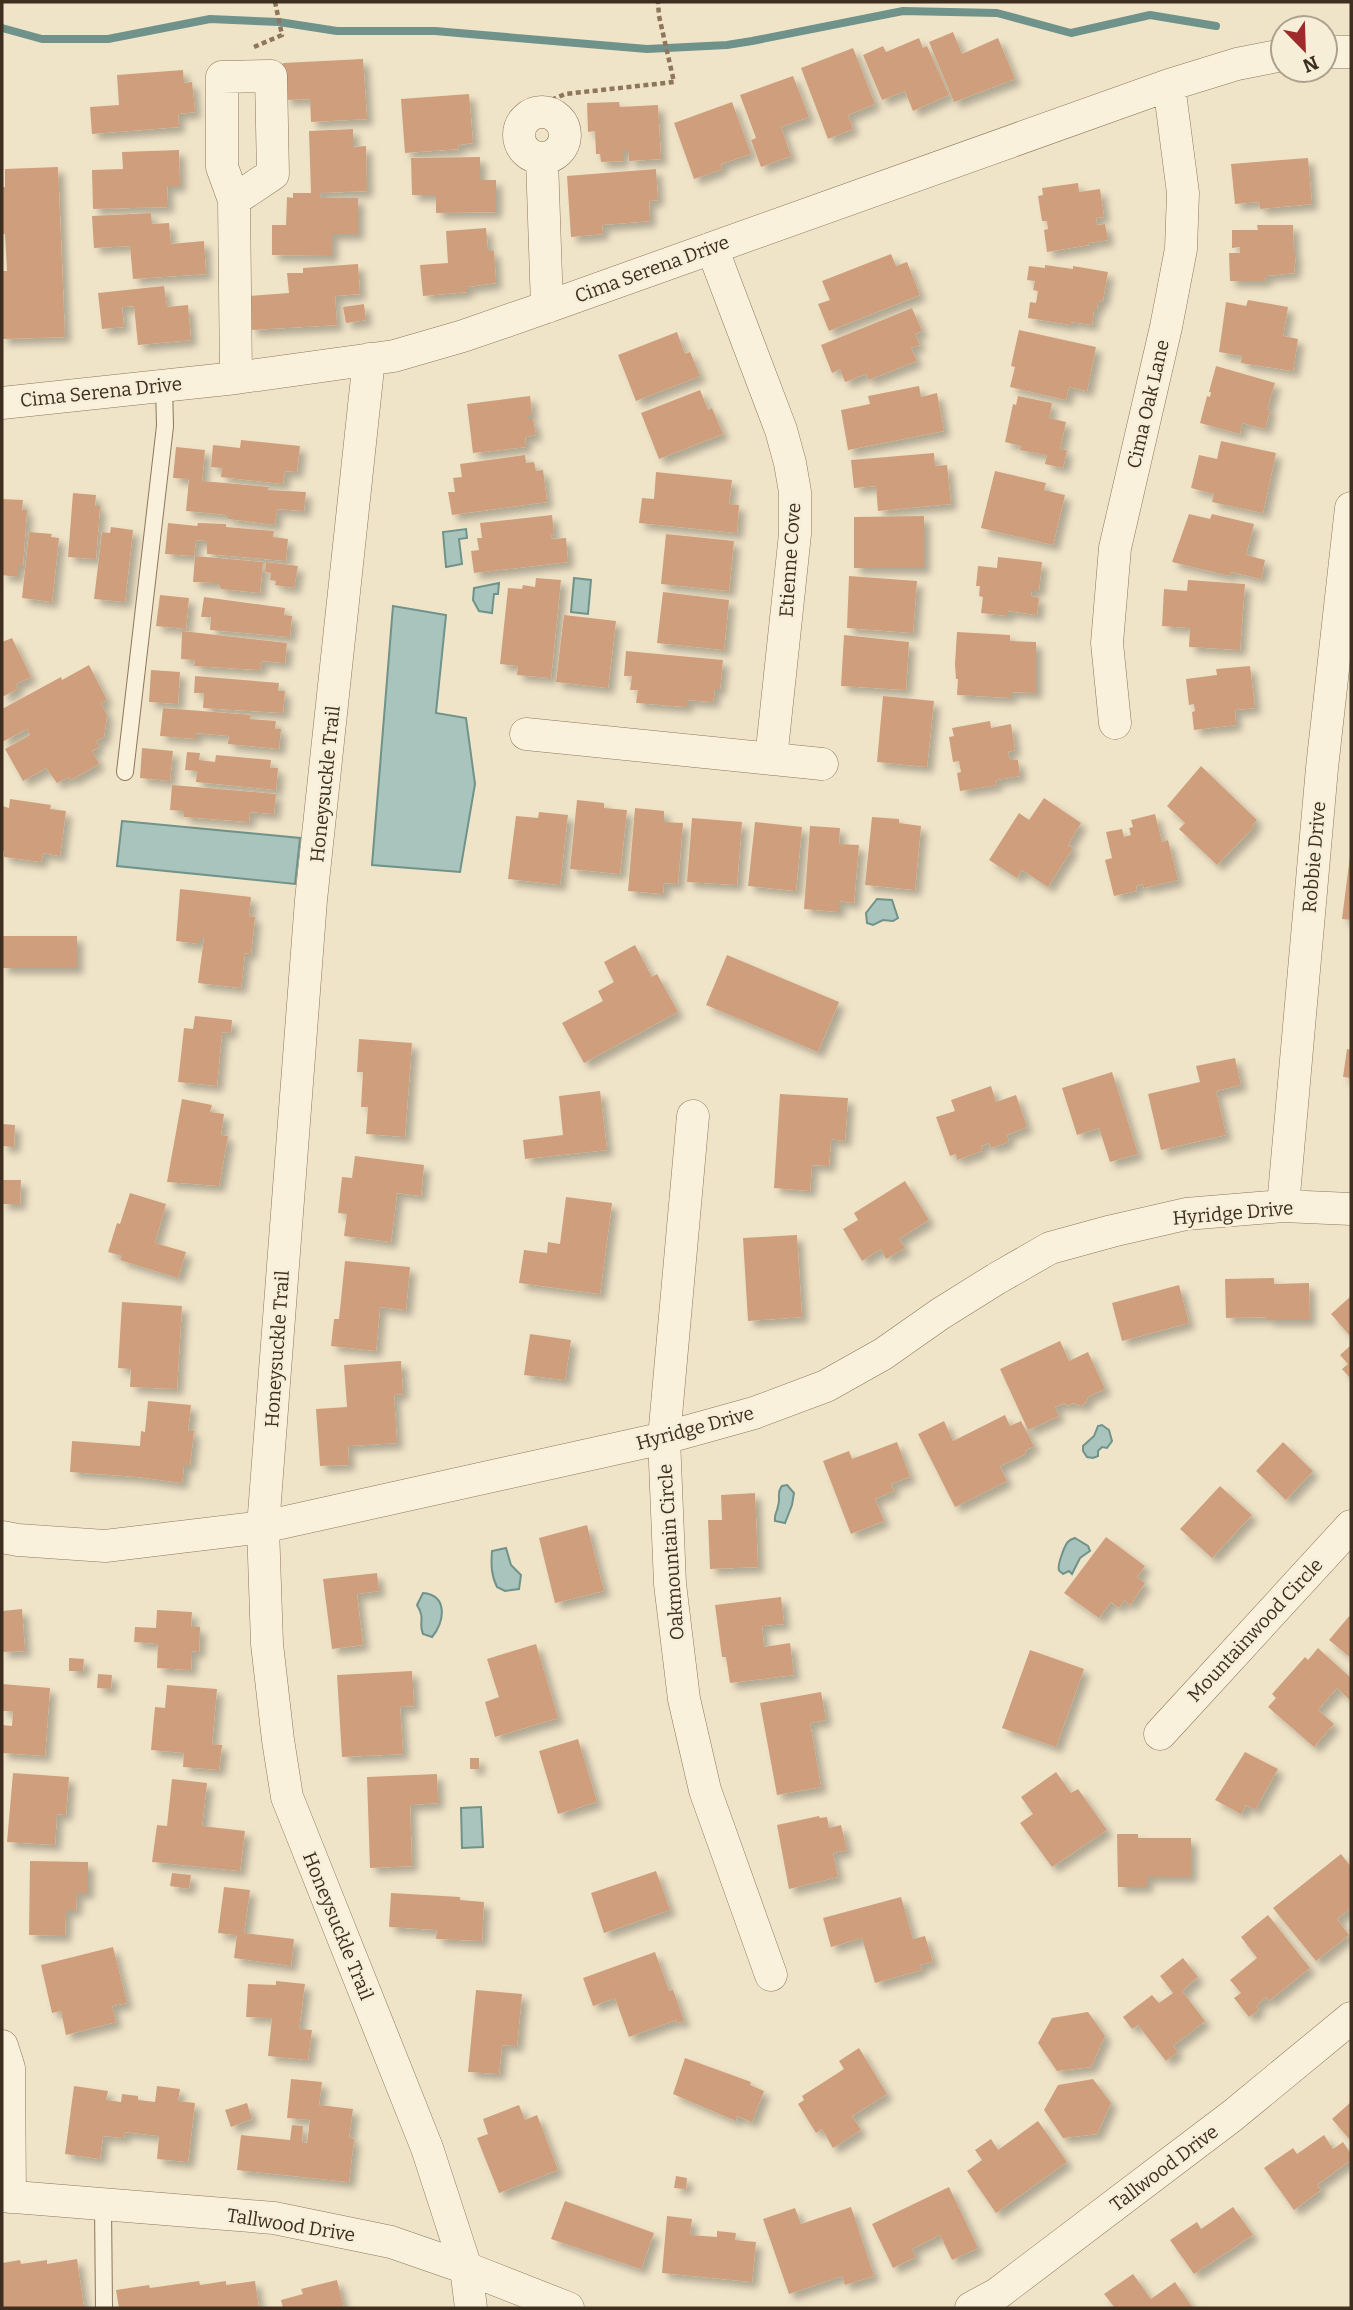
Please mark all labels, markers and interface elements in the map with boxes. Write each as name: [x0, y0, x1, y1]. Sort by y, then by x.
north arrow: [1269, 14, 1339, 84]
text: N: [1299, 51, 1322, 78]
street label: Cima Serena Drive: [572, 230, 732, 308]
street label: Cima Oak Lane: [1122, 337, 1174, 471]
street label: Cima Serena Drive: [19, 372, 183, 412]
street label: Etienne Cove: [775, 502, 805, 618]
street label: Honeysuckle Trail: [305, 704, 345, 864]
street label: Robbie Drive: [1298, 800, 1330, 914]
street label: Hyridge Drive: [1172, 1196, 1294, 1230]
street label: Honeysuckle Trail: [260, 1270, 294, 1428]
street label: Hyridge Drive: [634, 1401, 756, 1455]
street label: Oakmountain Circle: [653, 1463, 689, 1641]
street label: Mountainwood Circle: [1182, 1553, 1328, 1707]
street label: Honeysuckle Trail: [298, 1849, 378, 2003]
street label: Tallwood Drive: [1105, 2120, 1223, 2216]
street label: Tallwood Drive: [225, 2204, 357, 2246]

